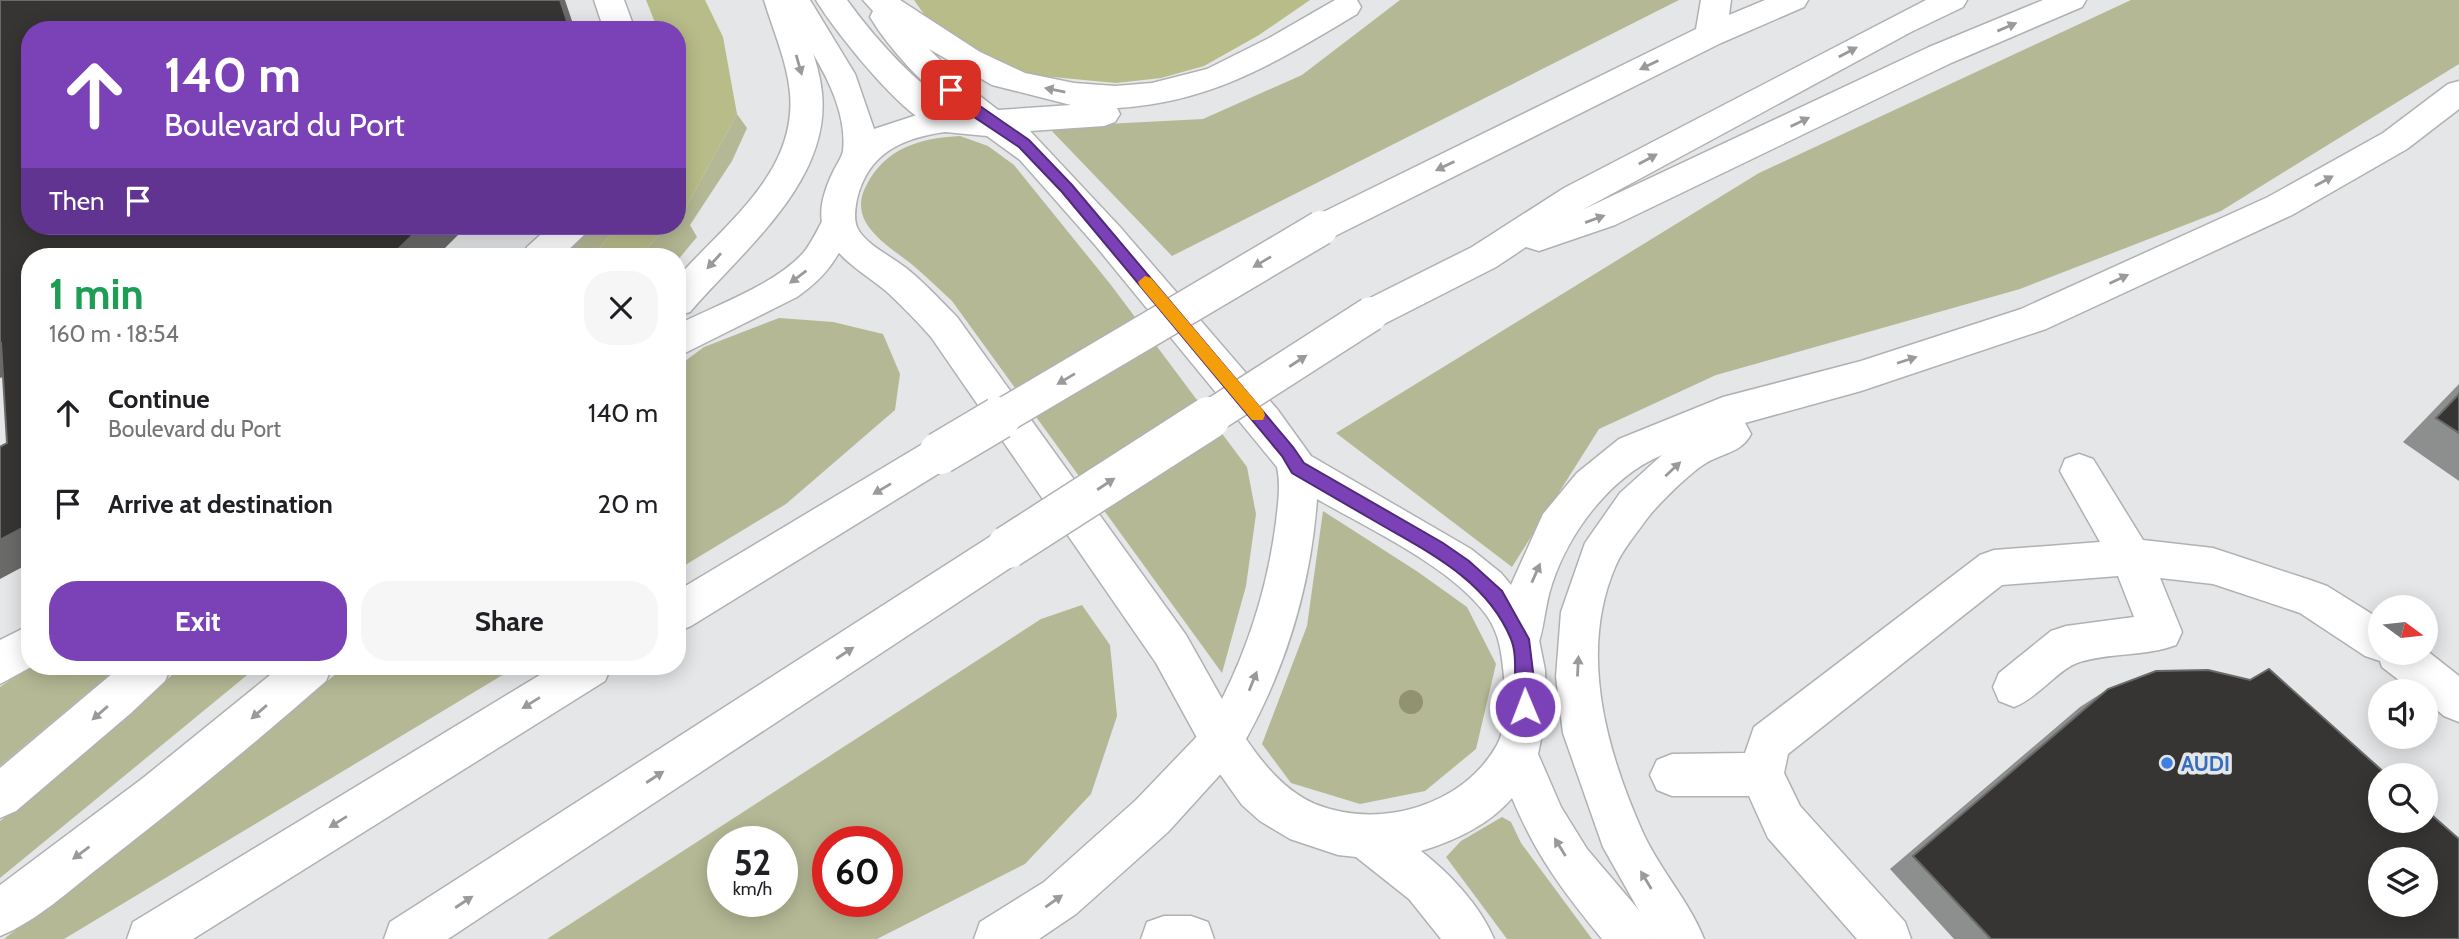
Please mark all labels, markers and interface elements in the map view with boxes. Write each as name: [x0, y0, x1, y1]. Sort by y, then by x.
one-way arrow: [1997, 21, 2017, 33]
text: 140 m: [164, 45, 301, 104]
one-way arrow: [1838, 46, 1858, 58]
icon: ahead: [49, 49, 140, 140]
one-way arrow: [795, 55, 805, 76]
pin: [921, 60, 981, 120]
one-way arrow: [1639, 60, 1659, 71]
icon: arrive: [932, 71, 970, 109]
one-way arrow: [1044, 85, 1066, 96]
text: Boulevard du Port: [164, 105, 405, 144]
one-way arrow: [1790, 116, 1811, 127]
one-way arrow: [1638, 153, 1657, 165]
one-way arrow: [1435, 160, 1455, 172]
one-way arrow: [2314, 175, 2334, 187]
icon: arrive: [119, 182, 157, 220]
text: Then: [49, 185, 105, 217]
one-way arrow: [1584, 213, 1605, 224]
one-way arrow: [706, 252, 722, 270]
one-way arrow: [1252, 256, 1271, 269]
text: 1 min: [49, 268, 144, 320]
one-way arrow: [789, 269, 807, 283]
button: close: [584, 271, 658, 345]
one-way arrow: [2109, 273, 2129, 285]
text: 160 m · 18:54: [49, 320, 179, 348]
one-way arrow: [1288, 355, 1307, 368]
one-way arrow: [1897, 355, 1918, 365]
one-way arrow: [1057, 372, 1076, 385]
text: Continue: [108, 383, 210, 415]
icon: ahead: [49, 394, 87, 432]
text: 140 m: [588, 397, 658, 429]
text: Boulevard du Port: [108, 415, 281, 443]
one-way arrow: [1664, 461, 1682, 477]
one-way arrow: [1097, 477, 1116, 490]
one-way arrow: [872, 482, 891, 495]
icon: arrive: [49, 485, 87, 523]
text: Arrive at destination: [108, 488, 333, 520]
text: 20 m: [598, 488, 658, 520]
one-way arrow: [1531, 562, 1542, 583]
button: Exit: [49, 581, 347, 661]
button: Share: [361, 581, 658, 661]
north arrow: [2368, 595, 2438, 665]
map controls: [2368, 595, 2438, 917]
one-way arrow: [836, 647, 855, 660]
one-way arrow: [1573, 655, 1584, 677]
one-way arrow: [1248, 670, 1259, 691]
position arrow: [1488, 670, 1562, 744]
button: sound: [2368, 679, 2438, 749]
one-way arrow: [522, 696, 541, 709]
one-way arrow: [251, 704, 268, 719]
one-way arrow: [91, 705, 109, 721]
place label: AUDI: [2181, 751, 2230, 776]
marker: AUDI: [2159, 755, 2175, 771]
button: search: [2368, 763, 2438, 833]
one-way arrow: [645, 771, 664, 784]
one-way arrow: [328, 816, 348, 829]
speed limit sign: 60: [812, 826, 903, 917]
one-way arrow: [1553, 837, 1566, 856]
text: 52: [734, 841, 771, 884]
one-way arrow: [72, 845, 90, 859]
button: layers: [2368, 847, 2438, 917]
one-way arrow: [1639, 871, 1652, 890]
text: km/h: [733, 878, 772, 900]
one-way arrow: [1045, 894, 1063, 908]
one-way arrow: [454, 895, 474, 908]

